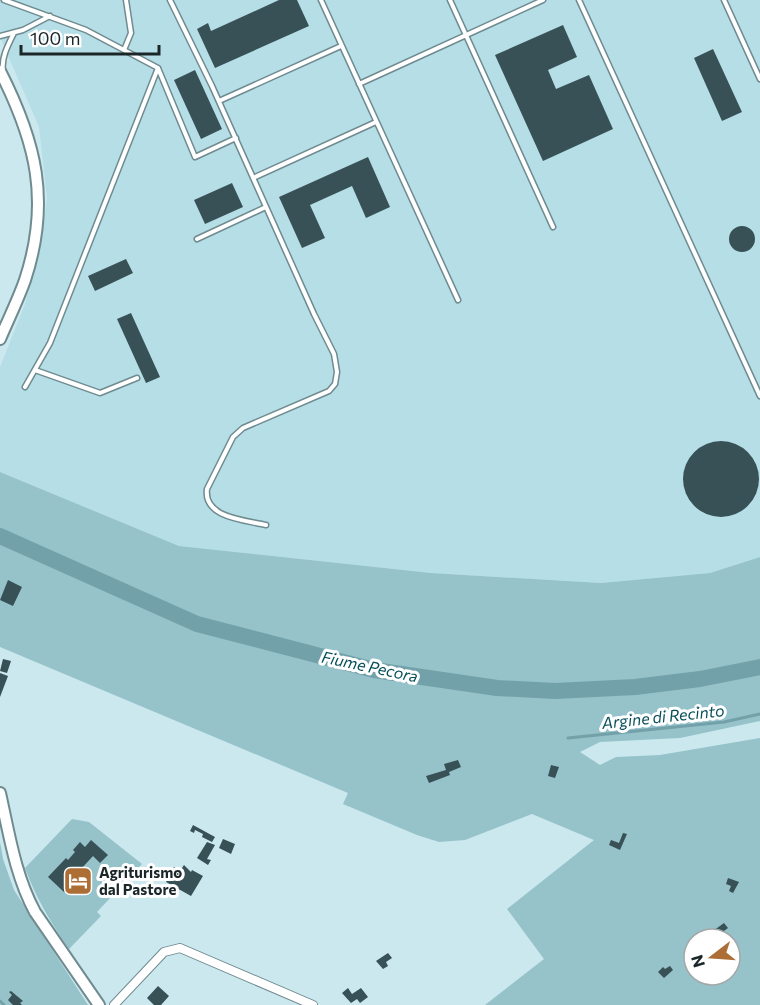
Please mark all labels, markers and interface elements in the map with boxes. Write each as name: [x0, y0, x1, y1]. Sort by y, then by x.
scale bar: [21, 18, 159, 56]
text: 100 m: [30, 27, 80, 49]
water label: Fiume Pecora: [320, 647, 420, 685]
water label: Argine di Recinto: [600, 700, 725, 732]
place label: Agriturismo dal Pastore: [99, 863, 182, 898]
hotel icon: Agriturismo dal Pastore: [62, 865, 94, 897]
north arrow: [682, 927, 742, 987]
text: N: [686, 953, 708, 970]

